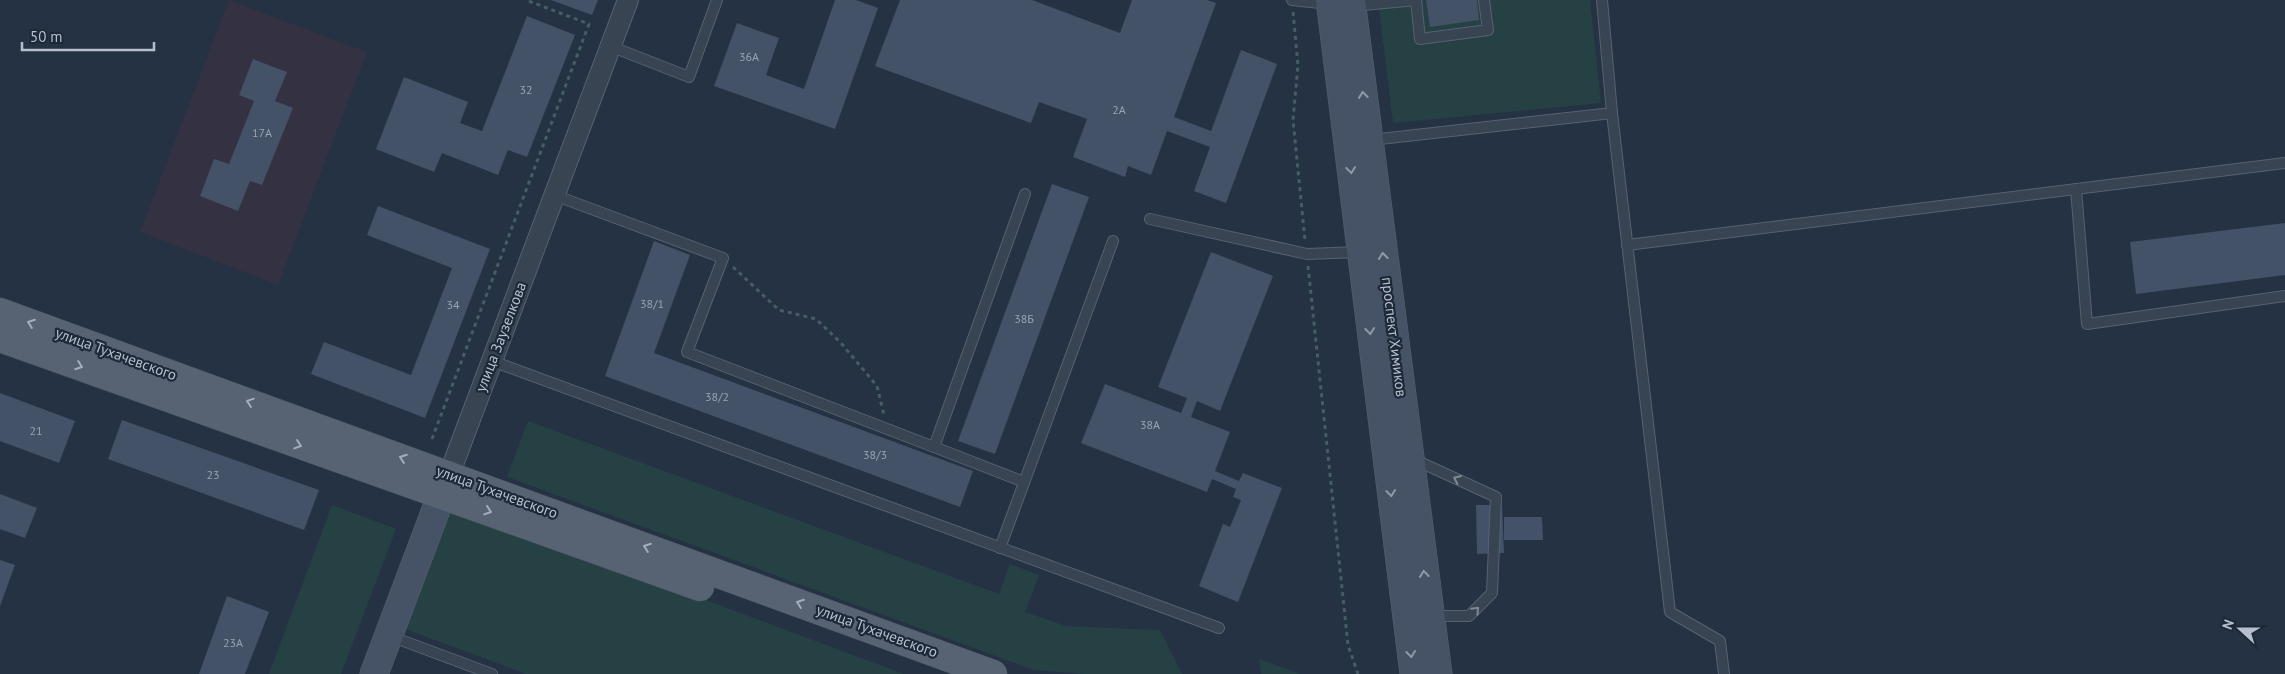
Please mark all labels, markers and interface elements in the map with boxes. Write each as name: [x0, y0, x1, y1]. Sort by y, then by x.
scale bar: [22, 20, 155, 52]
text: 50 m: [30, 27, 63, 46]
house number: 36А: [739, 49, 759, 64]
house number: 32: [519, 82, 533, 97]
one-way arrow: [1358, 91, 1369, 99]
house number: 2А: [1112, 102, 1126, 117]
house number: 17А: [252, 125, 272, 140]
one-way arrow: [1345, 166, 1356, 174]
one-way arrow: [1378, 252, 1389, 260]
street label: проспект Химиков: [1378, 276, 1411, 398]
street label: улица Заузелкова: [471, 279, 530, 394]
house number: 38/1: [640, 296, 664, 311]
house number: 34: [446, 297, 460, 312]
house number: 38Б: [1014, 311, 1034, 326]
one-way arrow: [28, 319, 36, 329]
street label: улица Тухачевского: [53, 323, 179, 384]
one-way arrow: [1365, 327, 1375, 336]
one-way arrow: [74, 360, 83, 370]
house number: 38/2: [705, 389, 729, 404]
one-way arrow: [247, 397, 255, 407]
house number: 38А: [1140, 417, 1160, 432]
house number: 21: [29, 423, 43, 438]
one-way arrow: [293, 439, 301, 449]
house number: 38/3: [863, 447, 887, 462]
one-way arrow: [399, 454, 408, 464]
street label: улица Тухачевского: [434, 461, 560, 522]
house number: 23: [206, 467, 220, 482]
one-way arrow: [1453, 475, 1462, 485]
one-way arrow: [1385, 489, 1396, 497]
one-way arrow: [483, 505, 491, 515]
one-way arrow: [643, 543, 652, 553]
one-way arrow: [1420, 569, 1430, 578]
one-way arrow: [796, 599, 804, 609]
street label: улица Тухачевского: [814, 600, 940, 661]
north arrow: [2215, 604, 2265, 654]
one-way arrow: [1470, 607, 1479, 616]
text: N: [2218, 617, 2238, 632]
house number: 23А: [223, 635, 243, 650]
one-way arrow: [1405, 650, 1416, 658]

